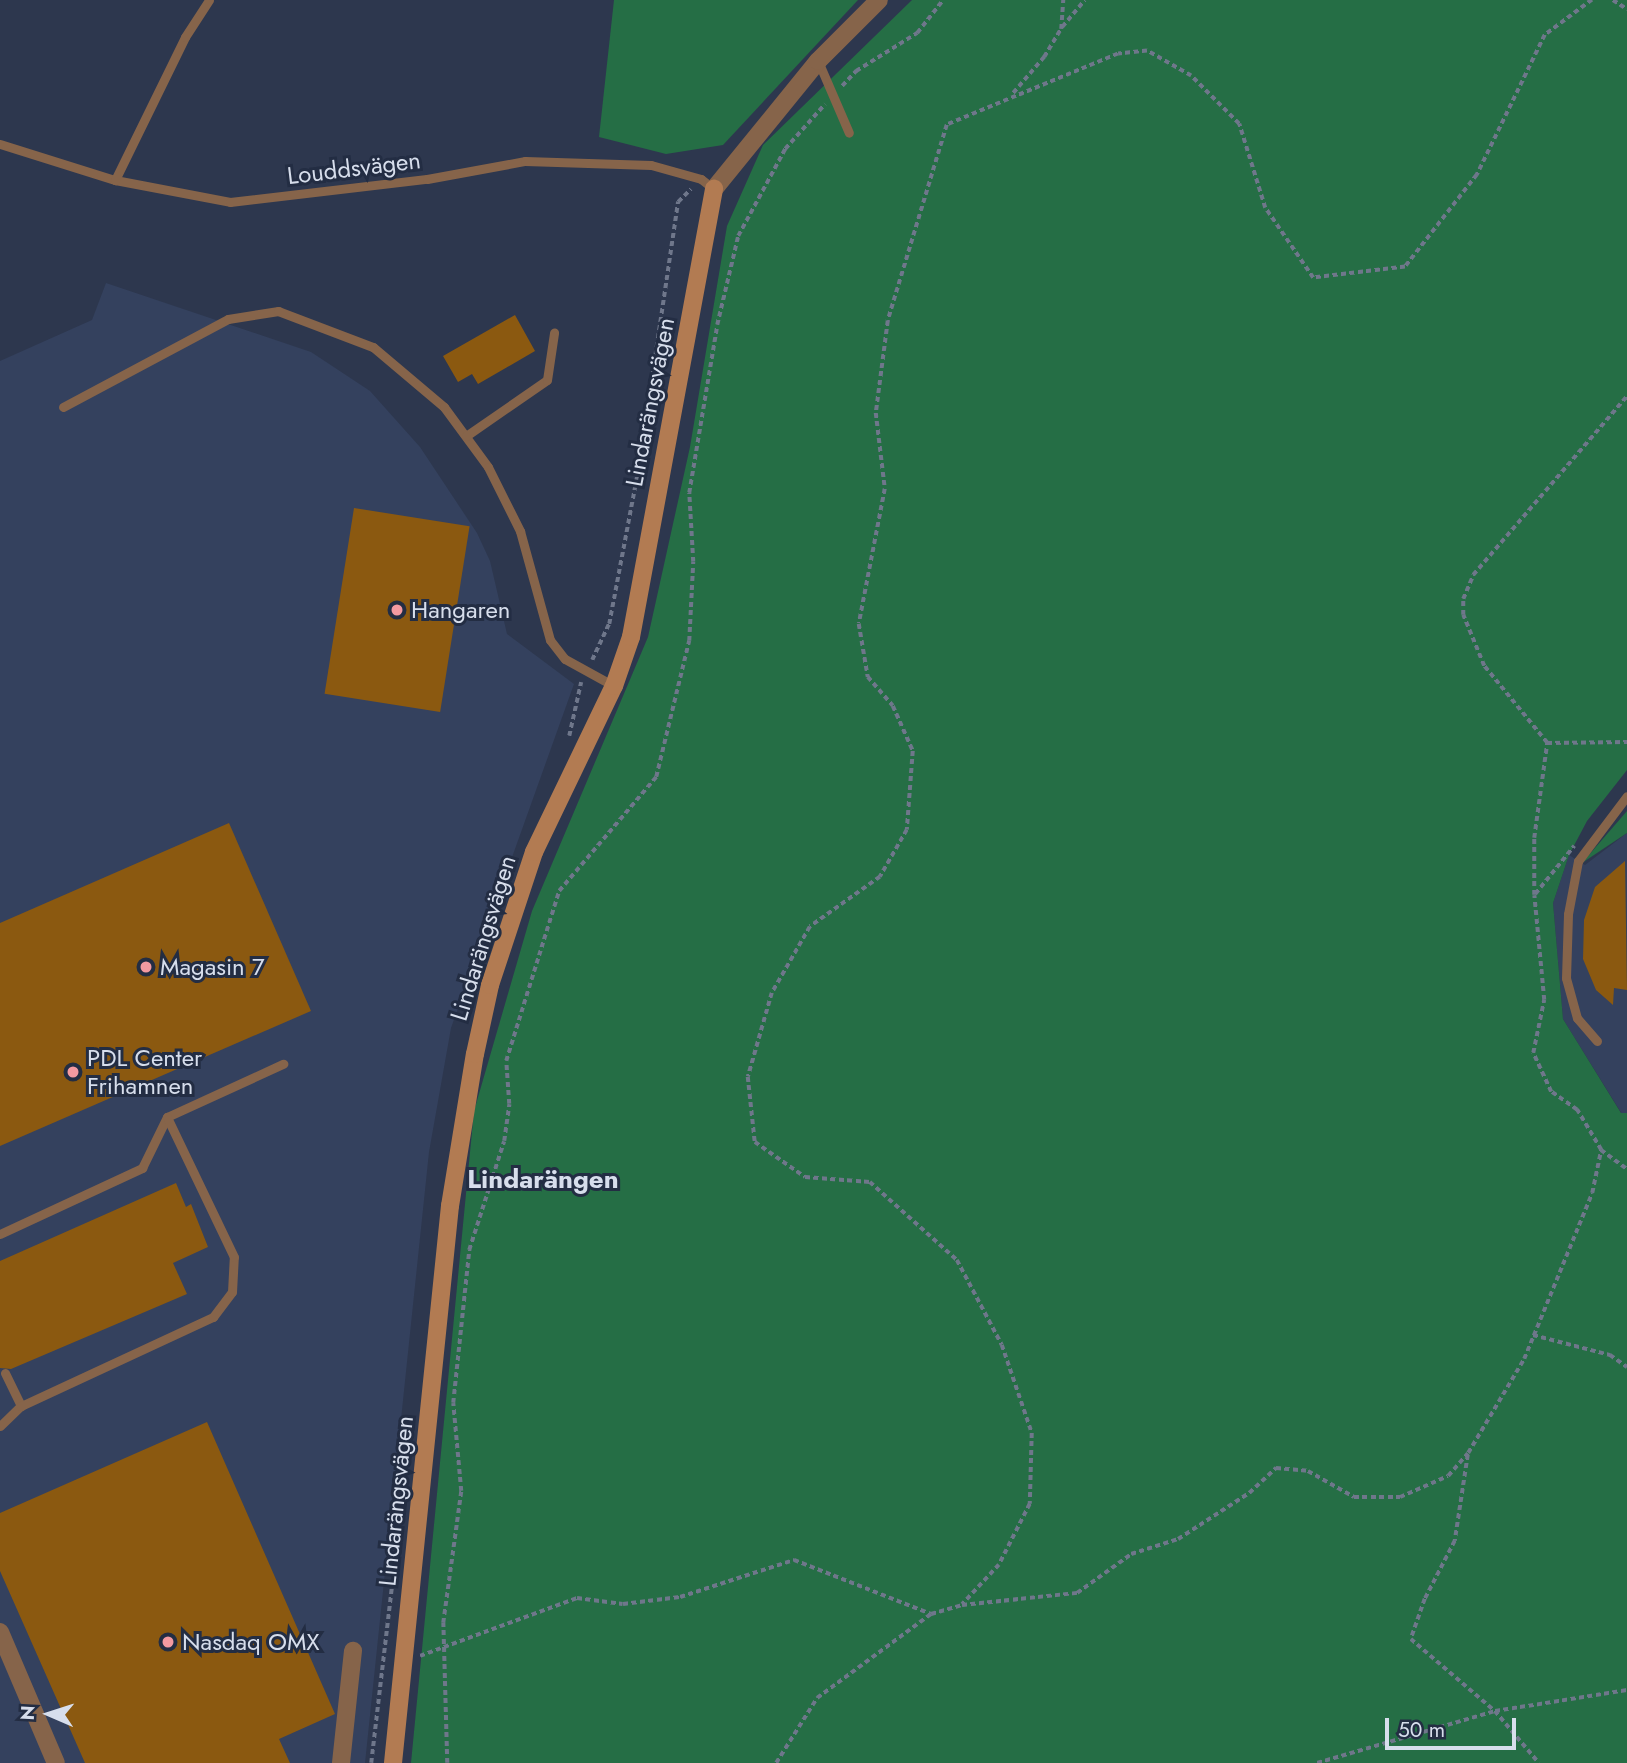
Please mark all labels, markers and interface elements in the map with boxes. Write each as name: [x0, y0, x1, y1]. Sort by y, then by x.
street label: Louddsvägen: [286, 146, 422, 190]
street label: Lindarängsvägen: [620, 315, 680, 489]
place label: Hangaren: [411, 596, 510, 624]
marker: Hangaren: [389, 602, 405, 618]
street label: Lindarängsvägen: [444, 852, 522, 1024]
place label: Magasin 7: [160, 953, 265, 981]
marker: Magasin 7: [138, 959, 154, 975]
place label: PDL Center Frihamnen: [87, 1044, 202, 1100]
marker: PDL Center Frihamnen: [65, 1064, 81, 1080]
district label: Lindarängen: [467, 1164, 619, 1196]
street label: Lindarängsvägen: [373, 1414, 419, 1588]
place label: Nasdaq OMX: [182, 1628, 320, 1656]
marker: Nasdaq OMX: [160, 1634, 176, 1650]
north arrow: [14, 1679, 84, 1749]
scale bar: [1389, 1704, 1520, 1748]
text: N: [14, 1705, 41, 1721]
text: 50 m: [1398, 1715, 1445, 1745]

